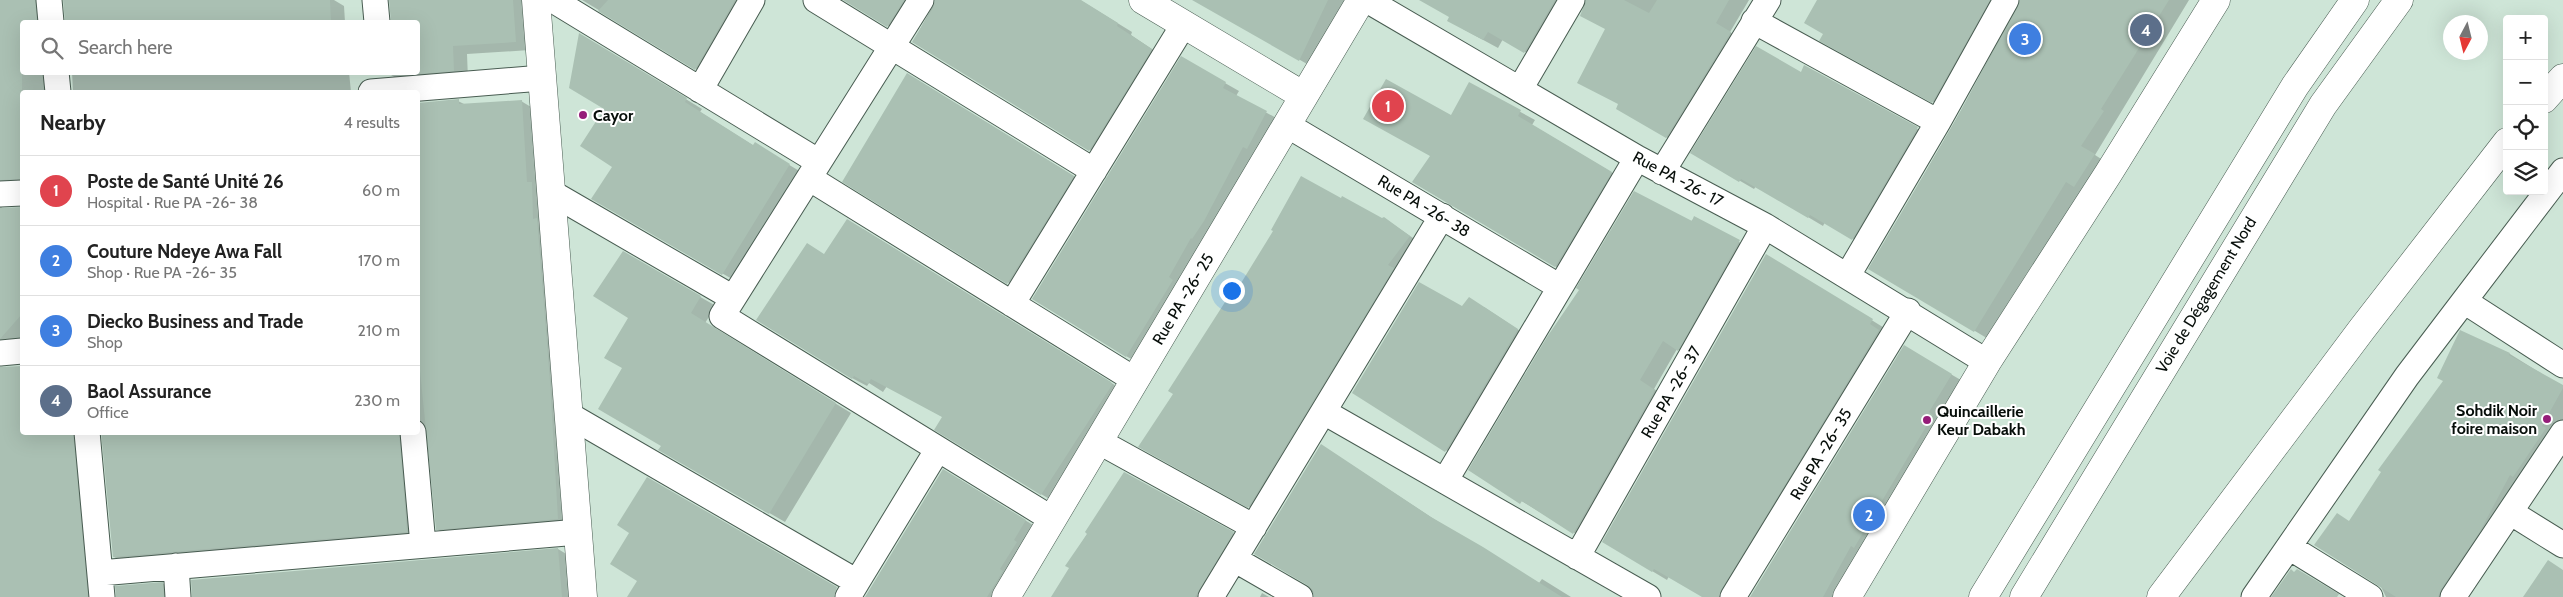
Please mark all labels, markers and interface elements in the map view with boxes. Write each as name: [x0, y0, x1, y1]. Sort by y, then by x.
pin: 4: [2130, 11, 2162, 49]
north arrow: [2443, 15, 2488, 60]
map controls: [2503, 15, 2548, 195]
button: +: [2503, 15, 2548, 60]
search box: [20, 20, 420, 75]
pin: 3: [2009, 20, 2041, 58]
icon: search: [38, 34, 66, 62]
text: Search here: [78, 36, 172, 59]
button: −: [2503, 60, 2548, 105]
pin: 1: [1372, 87, 1404, 125]
button: locate: [2503, 105, 2548, 150]
place label: Cayor: [593, 106, 634, 125]
marker: Cayor: [577, 109, 589, 121]
text: Nearby: [40, 110, 106, 135]
text: 4 results: [343, 113, 400, 132]
street label: Rue PA -26- 17: [1630, 147, 1726, 211]
button: layers: [2503, 150, 2548, 195]
text: Poste de Santé Unité 26: [87, 170, 284, 193]
street label: Rue PA -26- 38: [1374, 171, 1474, 241]
text: 1: [53, 181, 59, 200]
text: 60 m: [362, 181, 400, 200]
text: Hospital · Rue PA -26- 38: [87, 193, 258, 212]
street label: Voie de Dégagement Nord: [2152, 214, 2260, 376]
text: Couture Ndeye Awa Fall: [87, 240, 282, 263]
street label: Rue PA -26- 25: [1148, 250, 1218, 348]
text: 2: [52, 251, 60, 270]
text: 170 m: [358, 251, 400, 270]
text: Shop · Rue PA -26- 35: [87, 263, 237, 282]
your location: [1219, 278, 1245, 304]
text: Diecko Business and Trade: [87, 310, 303, 333]
text: 3: [52, 321, 60, 340]
text: 210 m: [358, 321, 400, 340]
text: Shop: [87, 333, 123, 352]
street label: Rue PA -26- 37: [1637, 343, 1705, 441]
text: Baol Assurance: [87, 380, 211, 403]
text: 4: [51, 391, 61, 410]
text: 230 m: [354, 391, 400, 410]
place label: Sohdik Noir foire maison: [2451, 401, 2538, 438]
place label: Quincaillerie Keur Dabakh: [1937, 402, 2025, 439]
text: Office: [87, 403, 129, 422]
street label: Rue PA -26- 35: [1786, 405, 1856, 503]
marker: Sohdik Noir foire maison: [2541, 413, 2553, 425]
marker: Quincaillerie Keur Dabakh: [1921, 414, 1933, 426]
pin: 2: [1853, 496, 1885, 534]

